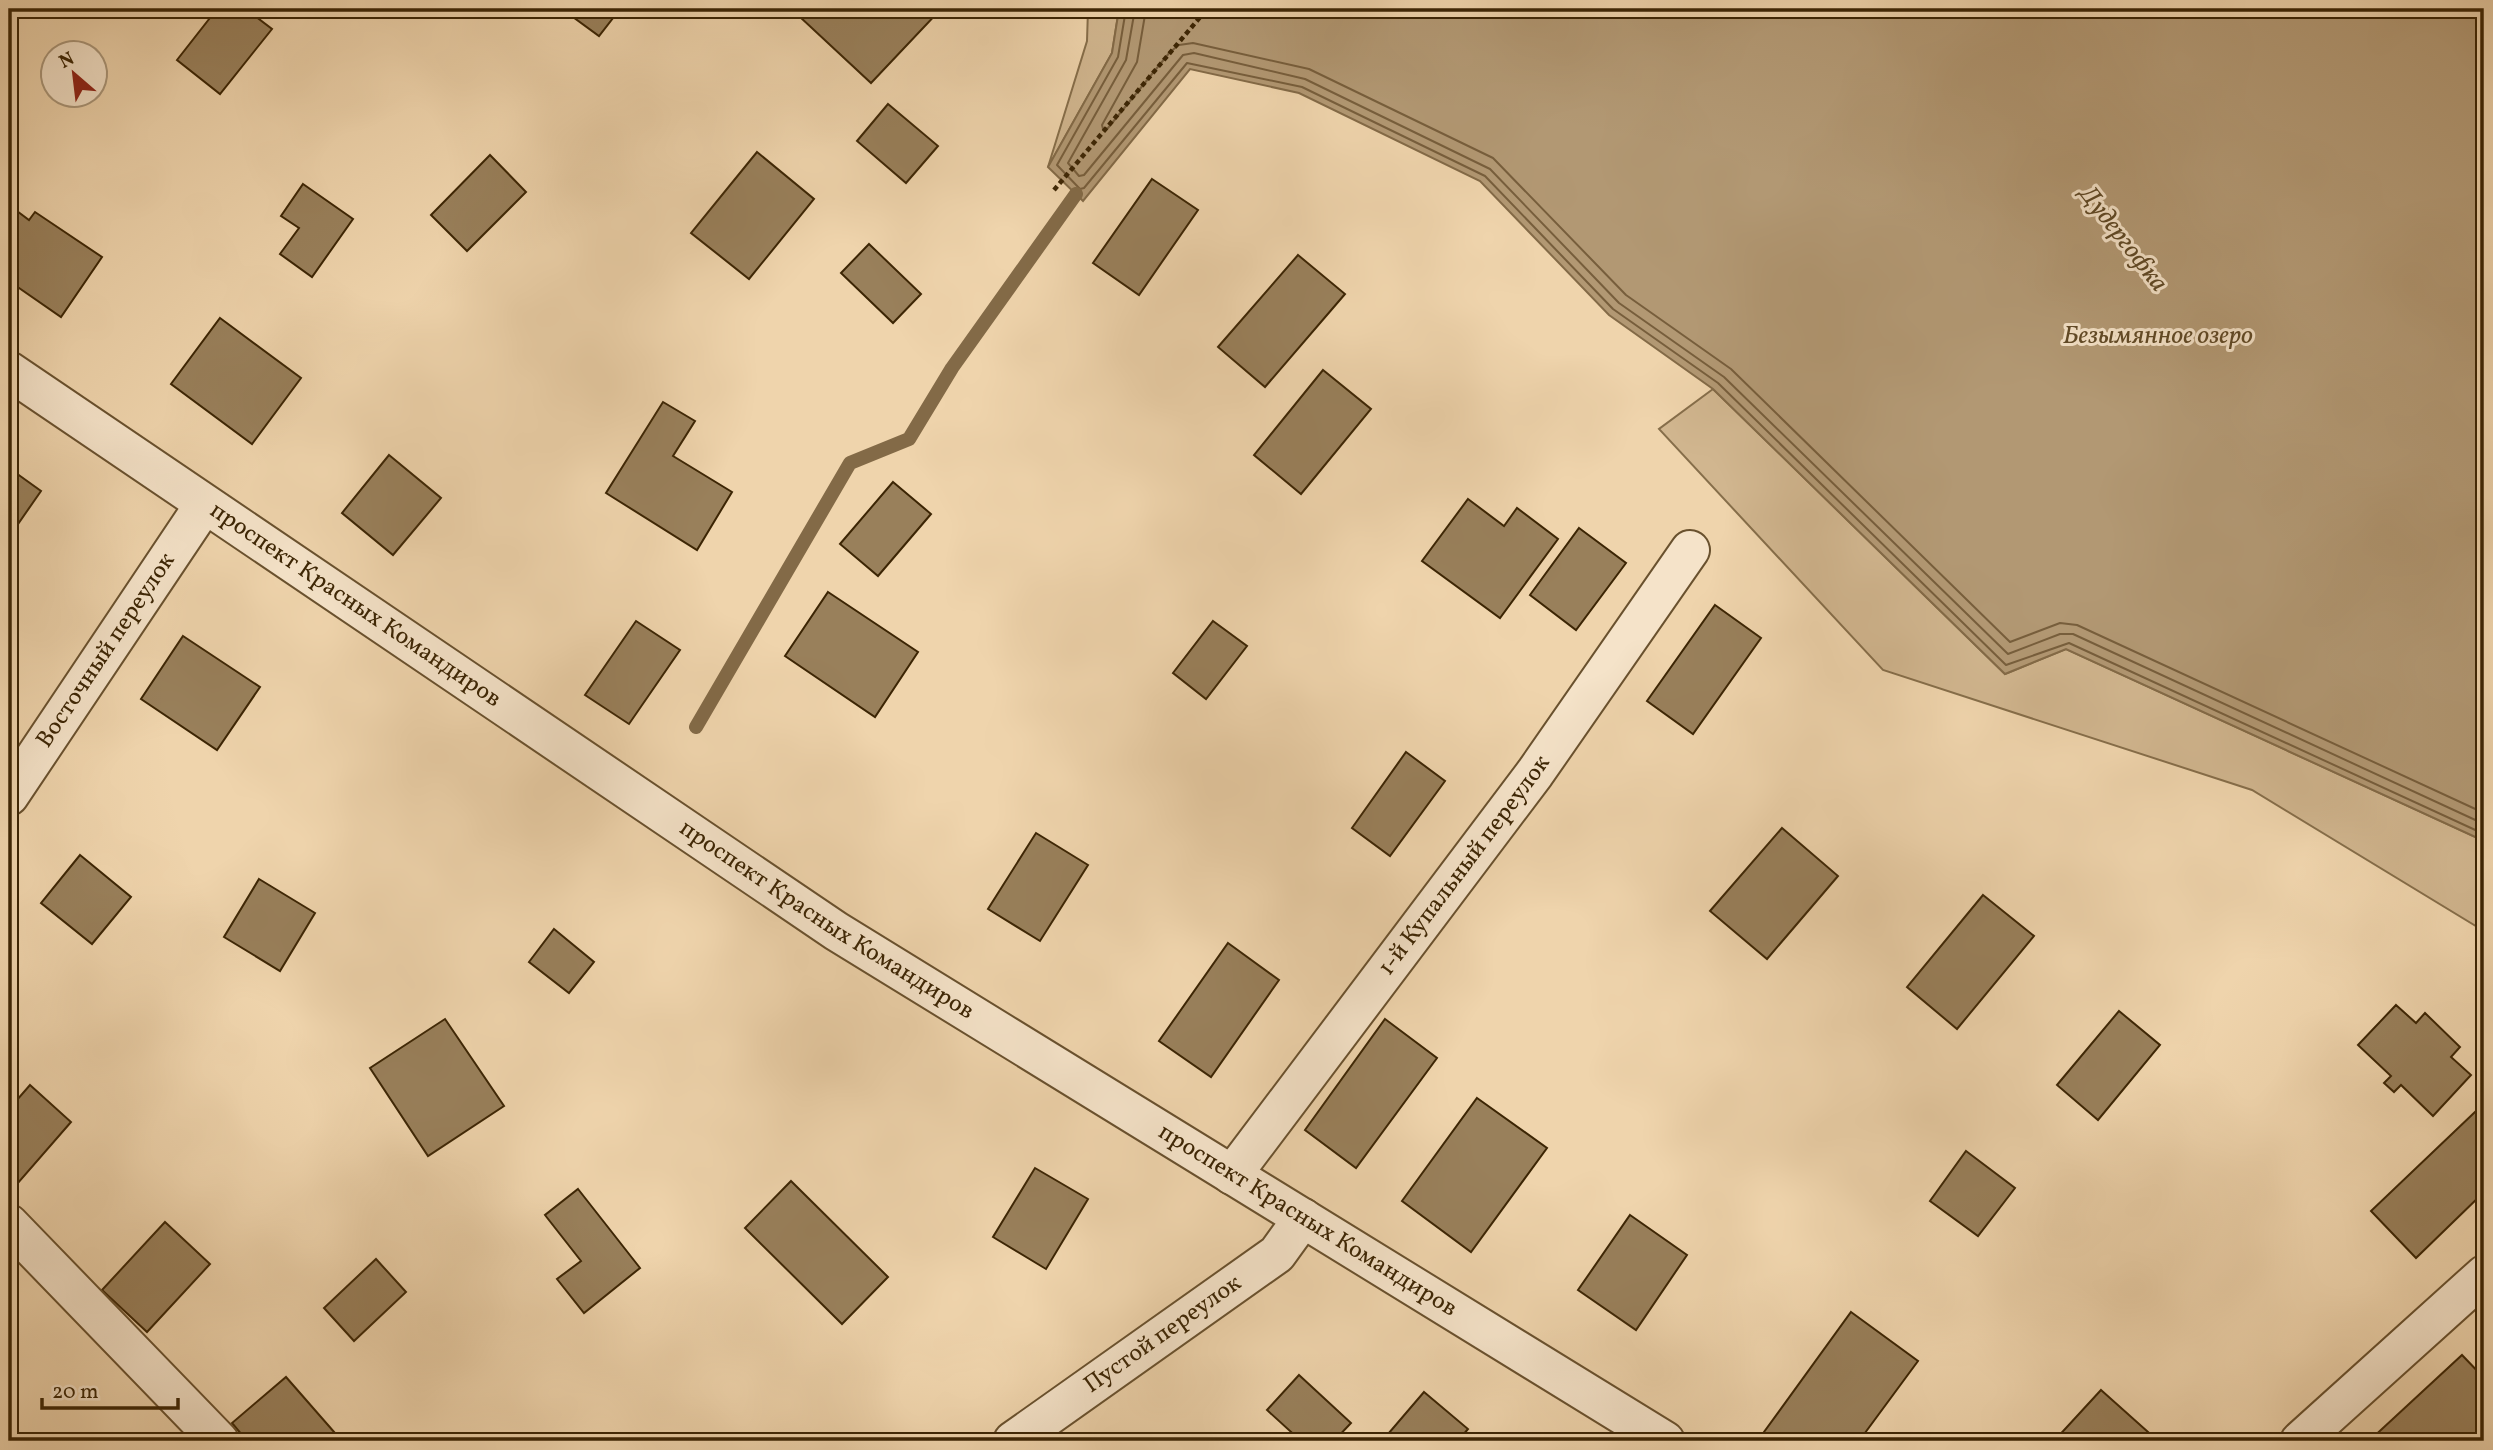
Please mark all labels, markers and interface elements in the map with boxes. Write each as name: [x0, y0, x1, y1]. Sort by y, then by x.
north arrow: [38, 38, 108, 108]
text: N: [55, 46, 79, 75]
water label: Дудергофка: [2069, 177, 2176, 300]
water label: Безымянное озеро: [2063, 318, 2253, 354]
street label: проспект Красных Командиров: [202, 494, 508, 716]
street label: Восточный переулок: [29, 546, 184, 755]
street label: 1-й Купальный переулок: [1371, 748, 1559, 983]
street label: проспект Красных Командиров: [672, 812, 980, 1029]
street label: проспект Красных Командиров: [1151, 1116, 1463, 1326]
street label: Пустой переулок: [1077, 1267, 1249, 1402]
scale bar: [42, 1366, 178, 1410]
text: 20 m: [52, 1378, 98, 1407]

